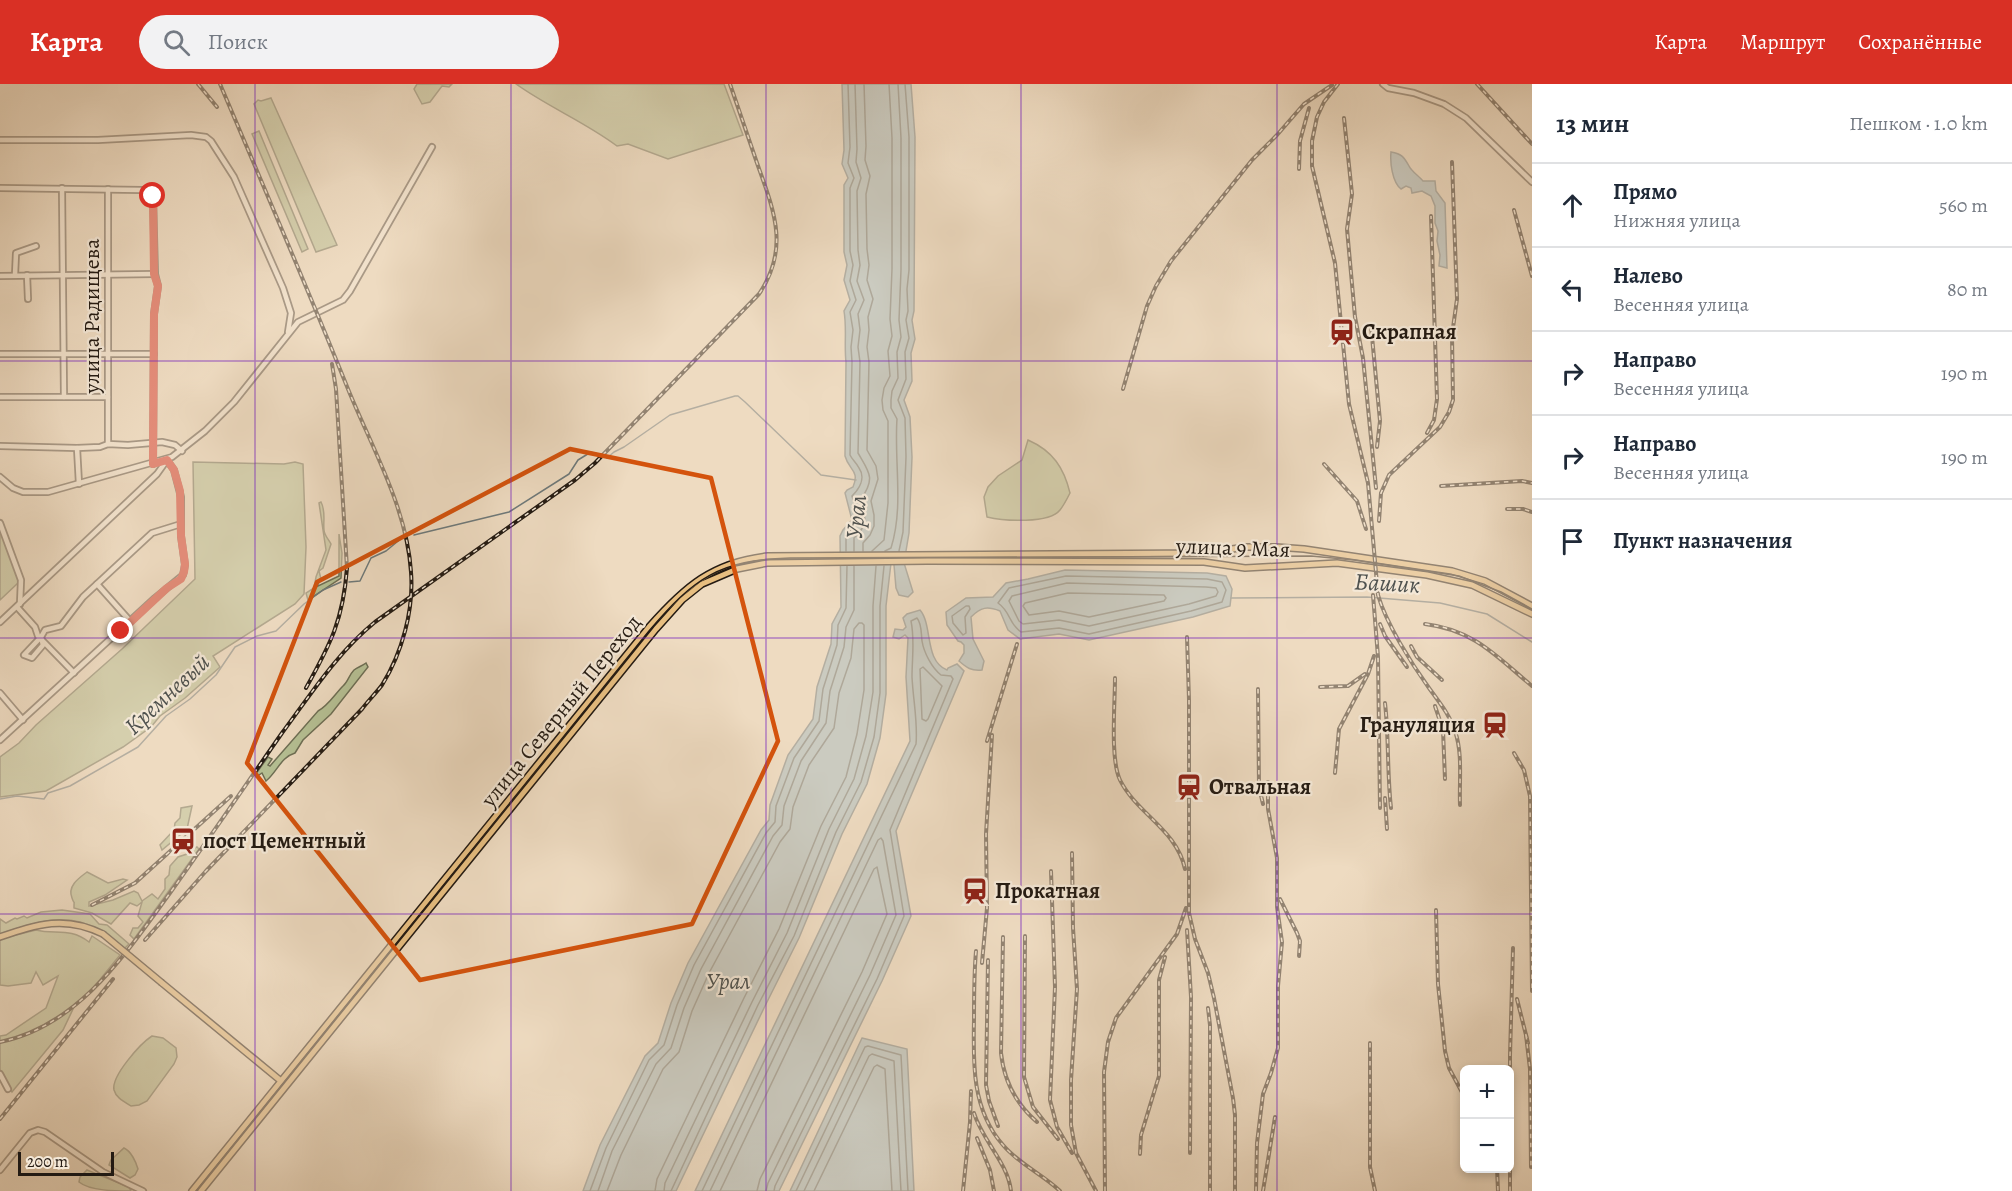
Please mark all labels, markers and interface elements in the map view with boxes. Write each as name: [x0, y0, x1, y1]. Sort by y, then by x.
search box: [139, 15, 559, 69]
text: Карта: [30, 23, 103, 61]
icon: search: [160, 26, 193, 59]
text: Поиск: [208, 27, 268, 57]
text: Карта: [1654, 28, 1707, 56]
text: Маршрут: [1740, 28, 1825, 56]
text: Сохранённые: [1858, 28, 1982, 56]
text: 13 мин: [1556, 106, 1629, 141]
text: Пешком · 1.0 km: [1849, 110, 1988, 137]
text: Прямо: [1613, 177, 1677, 207]
route start: [139, 182, 165, 208]
icon: ahead: [1556, 189, 1589, 222]
text: 560 m: [1939, 192, 1988, 219]
text: Нижняя улица: [1613, 207, 1741, 234]
street label: улица Радищева: [77, 238, 107, 394]
text: Налево: [1613, 261, 1683, 291]
icon: left: [1556, 273, 1589, 306]
text: 80 m: [1947, 276, 1988, 303]
text: Весенняя улица: [1613, 291, 1749, 318]
station icon: Скрапная: [1327, 317, 1357, 347]
place label: Скрапная: [1362, 317, 1457, 347]
text: Направо: [1613, 345, 1696, 375]
icon: right: [1556, 357, 1589, 390]
text: 190 m: [1941, 360, 1988, 387]
text: Весенняя улица: [1613, 375, 1749, 402]
text: Направо: [1613, 429, 1696, 459]
icon: right: [1556, 441, 1589, 474]
text: 190 m: [1941, 444, 1988, 471]
text: Весенняя улица: [1613, 459, 1749, 486]
water label: Урал: [838, 493, 874, 541]
icon: arrive: [1556, 525, 1589, 558]
text: Пункт назначения: [1613, 526, 1792, 556]
street label: улица 9 Мая: [1174, 531, 1291, 565]
water label: Башик: [1353, 565, 1421, 601]
street label: улица Северный Переход: [473, 608, 648, 814]
route end: [107, 617, 133, 643]
water label: Кремневый: [117, 646, 217, 742]
place label: Грануляция: [1359, 710, 1475, 740]
station icon: Грануляция: [1480, 710, 1510, 740]
station icon: Отвальная: [1174, 772, 1204, 802]
place label: Отвальная: [1209, 772, 1311, 802]
station icon: пост Цементный: [168, 826, 198, 856]
place label: пост Цементный: [203, 826, 366, 856]
station icon: Прокатная: [960, 876, 990, 906]
place label: Прокатная: [995, 876, 1100, 906]
water label: Урал: [706, 965, 751, 997]
map controls: [1460, 1065, 1514, 1173]
button: +: [1460, 1065, 1514, 1119]
button: −: [1460, 1119, 1514, 1173]
scale bar: [18, 1149, 114, 1176]
text: 200 m: [27, 1151, 68, 1173]

